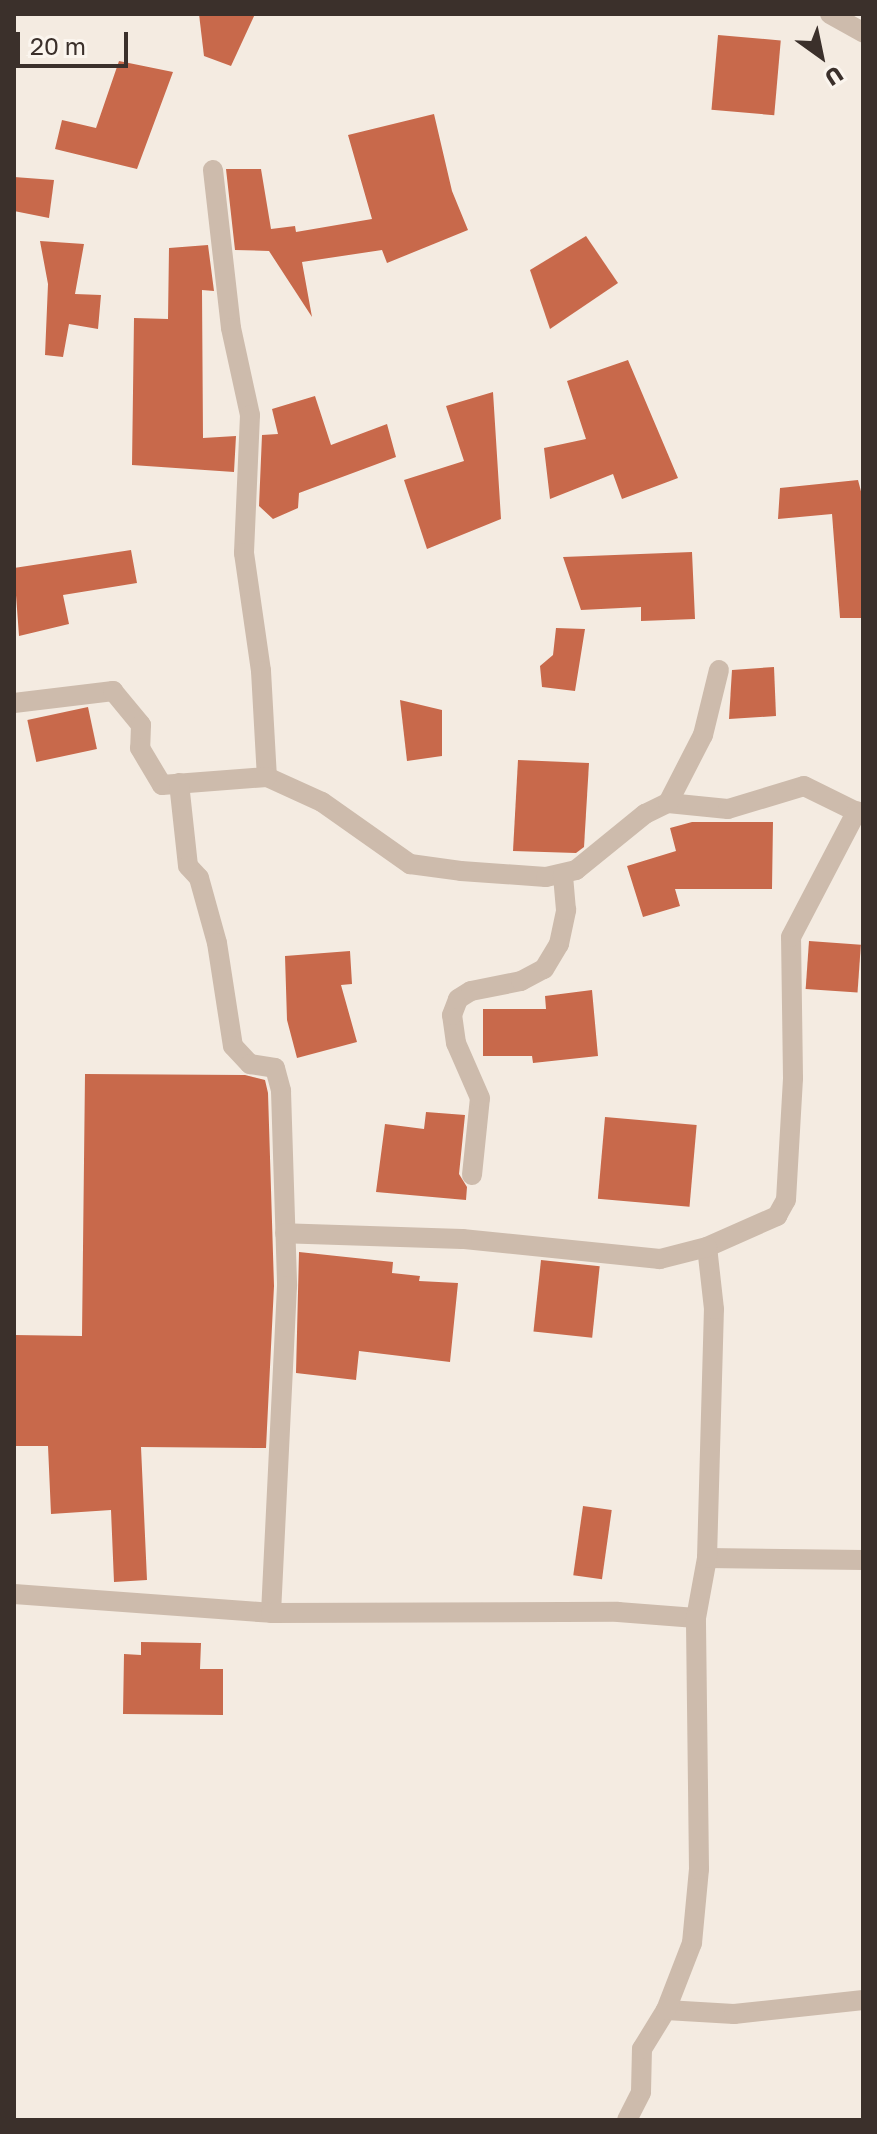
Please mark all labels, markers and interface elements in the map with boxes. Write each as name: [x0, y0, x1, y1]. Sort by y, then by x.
scale bar: [20, 16, 132, 66]
north arrow: [781, 16, 861, 96]
text: 20 m: [30, 31, 86, 60]
text: U: [820, 61, 848, 92]

